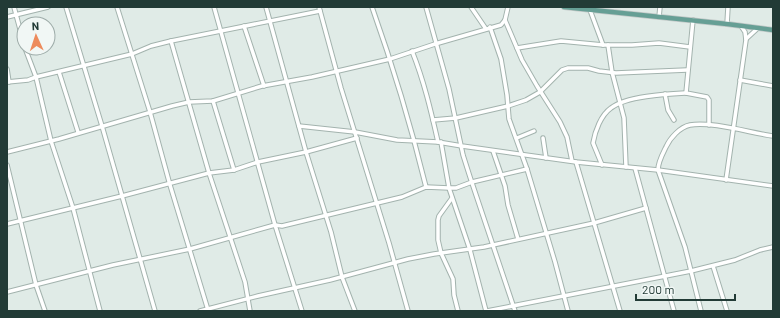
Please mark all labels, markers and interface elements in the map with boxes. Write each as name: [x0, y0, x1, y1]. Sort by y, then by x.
north arrow: [16, 16, 56, 56]
text: N: [31, 19, 39, 32]
scale bar: [636, 276, 735, 302]
text: 200 m: [642, 282, 674, 296]

